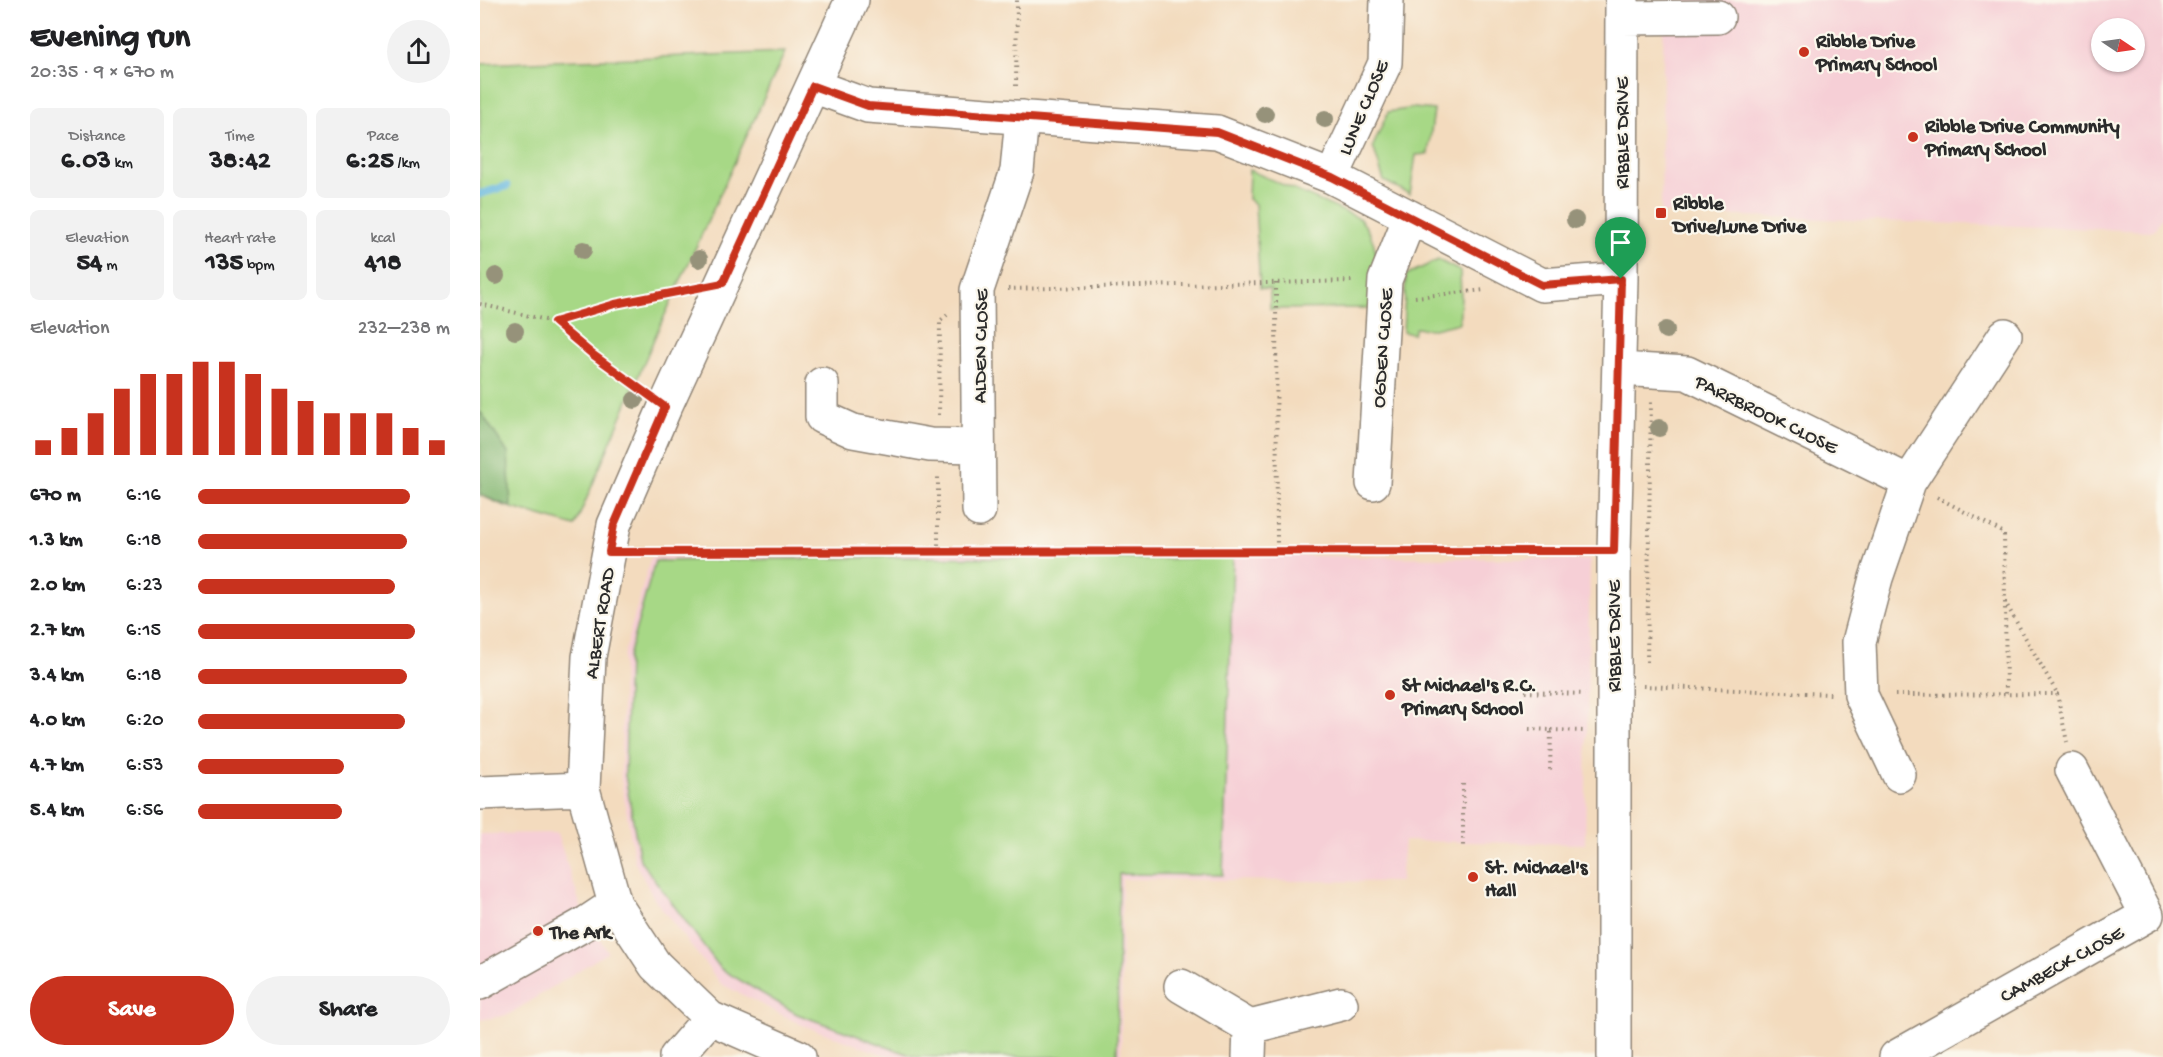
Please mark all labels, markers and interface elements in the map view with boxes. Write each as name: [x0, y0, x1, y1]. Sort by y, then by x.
north arrow: [2091, 18, 2145, 72]
map controls: [2091, 18, 2145, 72]
text: Evening run: [30, 20, 190, 58]
button: share: [387, 20, 450, 83]
place label: Ribble Drive Primary School: [1815, 32, 1938, 78]
marker: Ribble Drive Primary School: [1797, 45, 1811, 59]
street label: LUNE CLOSE: [1335, 56, 1396, 159]
text: 20:35 · 9 × 670 m: [30, 62, 174, 85]
street label: RIBBLE DRIVE: [1613, 75, 1636, 189]
place label: Ribble Drive Community Primary School: [1924, 117, 2120, 163]
text: Distance: [69, 128, 125, 147]
text: Time: [225, 128, 255, 147]
text: Pace: [367, 128, 399, 147]
marker: Ribble Drive Community Primary School: [1906, 130, 1920, 144]
text: 6.03: [61, 147, 111, 178]
text: 38:42: [210, 147, 270, 178]
text: 6:25: [346, 147, 394, 178]
text: km: [111, 155, 133, 174]
text: /km: [394, 155, 420, 174]
place label: Ribble Drive/Lune Drive: [1671, 194, 1807, 240]
marker: Ribble Drive/Lune Drive: [1654, 206, 1668, 220]
pin: [1595, 217, 1646, 279]
icon: arrive: [1604, 226, 1637, 259]
text: Elevation: [65, 230, 129, 249]
text: Heart rate: [204, 230, 276, 249]
text: kcal: [371, 230, 395, 249]
text: 54: [76, 249, 102, 280]
text: 135: [205, 249, 243, 280]
text: 418: [364, 249, 402, 280]
text: m: [102, 257, 118, 276]
text: bpm: [243, 257, 275, 276]
street label: OGDEN CLOSE: [1369, 286, 1400, 409]
street label: ALDEN CLOSE: [970, 287, 995, 403]
text: Elevation: [30, 318, 110, 341]
text: 232–238 m: [358, 318, 450, 341]
street label: PARRBROOK CLOSE: [1689, 371, 1842, 461]
text: 670 m: [30, 485, 81, 508]
text: 6:16: [126, 485, 161, 508]
text: 1.3 km: [30, 530, 83, 553]
text: 6:18: [126, 530, 161, 553]
street label: ALBERT ROAD: [581, 565, 622, 681]
text: 2.0 km: [30, 575, 85, 598]
text: 6:23: [126, 575, 163, 598]
street label: RIBBLE DRIVE: [1605, 578, 1628, 692]
text: 2.7 km: [30, 620, 84, 643]
text: 6:15: [126, 620, 161, 643]
text: 3.4 km: [30, 665, 84, 688]
text: 6:18: [126, 665, 161, 688]
place label: St Michael's R.C. Primary School: [1401, 676, 1537, 722]
marker: St Michael's R.C. Primary School: [1383, 688, 1397, 702]
text: 4.0 km: [30, 710, 85, 733]
text: 6:20: [126, 710, 164, 733]
text: 4.7 km: [30, 755, 84, 778]
text: 6:53: [126, 755, 163, 778]
text: 5.4 km: [30, 800, 84, 823]
text: 6:56: [126, 800, 163, 823]
place label: St. Michael's Hall: [1485, 858, 1589, 904]
marker: St. Michael's Hall: [1466, 870, 1480, 884]
street label: CAMBECK CLOSE: [1997, 922, 2130, 1010]
place label: The Ark: [548, 923, 613, 946]
marker: The Ark: [531, 924, 545, 938]
button: Save: [30, 976, 234, 1045]
button: Share: [246, 976, 450, 1045]

